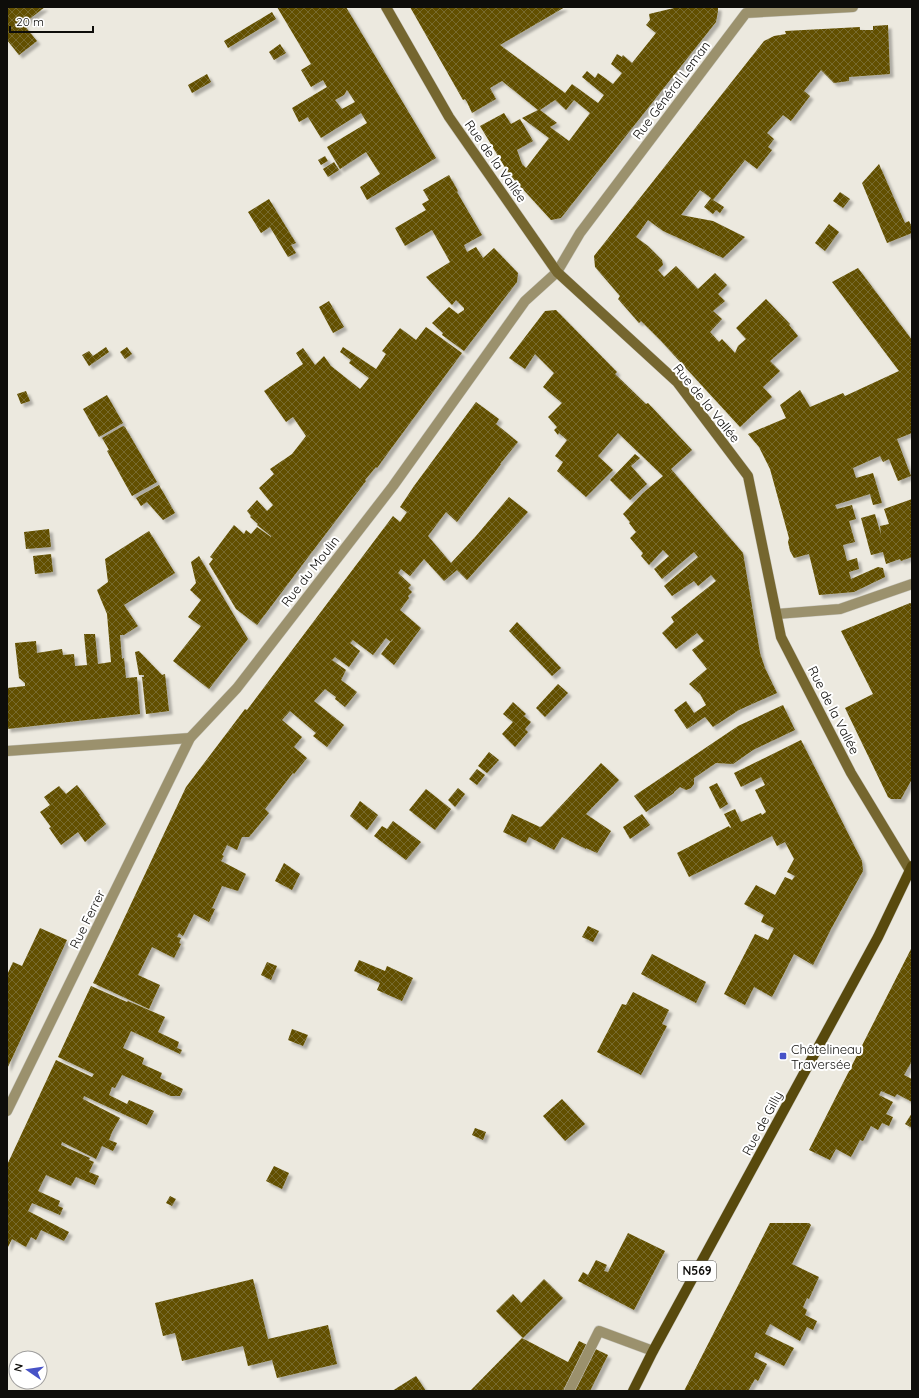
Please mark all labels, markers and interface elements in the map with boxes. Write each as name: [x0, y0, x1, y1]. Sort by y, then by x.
scale bar: [10, 8, 93, 34]
text: 20 m: [16, 14, 44, 29]
street label: Rue Général Leman: [629, 38, 713, 142]
street label: Rue de la Vallée: [462, 117, 530, 205]
street label: Rue de la Vallée: [670, 360, 744, 446]
street label: Rue du Moulin: [277, 533, 343, 609]
street label: Rue de la Vallée: [805, 663, 863, 757]
street label: Rue Ferrer: [66, 887, 108, 951]
place label: Châtelineau Traversée: [791, 1041, 862, 1072]
marker: Châtelineau Traversée: [778, 1051, 788, 1061]
street label: Rue de Gilly: [738, 1088, 786, 1158]
road number: N569: [678, 1261, 716, 1281]
north arrow: [8, 1350, 48, 1390]
text: N: [11, 1362, 26, 1373]

